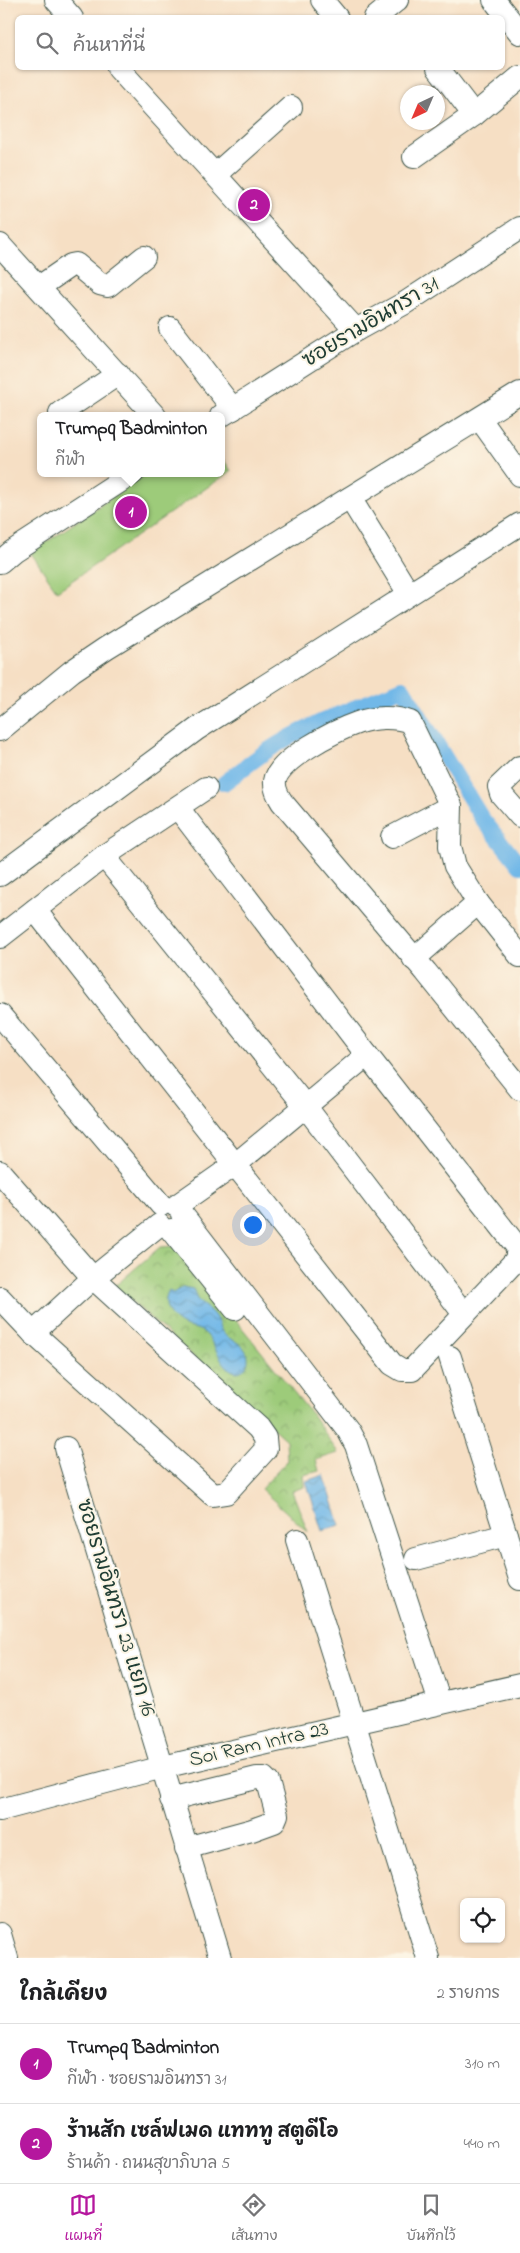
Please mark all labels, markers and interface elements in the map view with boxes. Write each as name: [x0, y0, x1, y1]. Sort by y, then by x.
search box: [15, 15, 505, 70]
icon: search: [33, 29, 61, 57]
text: ค้นหาที่นี่: [73, 33, 145, 60]
north arrow: [400, 85, 445, 130]
pin: 2: [238, 186, 270, 224]
street label: ซอยรามอินทรา 31: [297, 270, 445, 376]
popup: [37, 412, 225, 477]
text: Trumpq Badminton: [55, 416, 207, 443]
text: กีฬา: [55, 449, 85, 473]
pin: 1: [115, 493, 147, 531]
your location: [240, 1212, 266, 1238]
street label: ซอยรามอินทรา 23 แยก 16: [68, 1496, 162, 1720]
street label: Soi Ram Intra 23: [186, 1714, 332, 1776]
map controls: [460, 1898, 505, 1943]
button: locate: [460, 1898, 505, 1943]
text: ใกล้เคียง: [20, 1980, 107, 2010]
text: 2 รายการ: [437, 1982, 500, 2006]
text: Trumpq Badminton: [67, 2035, 219, 2062]
text: 1: [33, 2052, 39, 2076]
text: 310 m: [465, 2052, 500, 2076]
text: กีฬา · ซอยรามอินทรา 31: [67, 2068, 227, 2092]
text: ร้านสัก เซล์ฟเมด แทททู สตูดีโอ: [67, 2119, 339, 2146]
text: 2: [32, 2132, 40, 2156]
text: 440 m: [463, 2132, 500, 2156]
text: ร้านค้า · ถนนสุขาภิบาล 5: [67, 2152, 230, 2176]
tab: แผนที่: [64, 2191, 102, 2247]
tab: เส้นทาง: [231, 2191, 277, 2247]
tab: บันทึกไว้: [406, 2191, 456, 2247]

